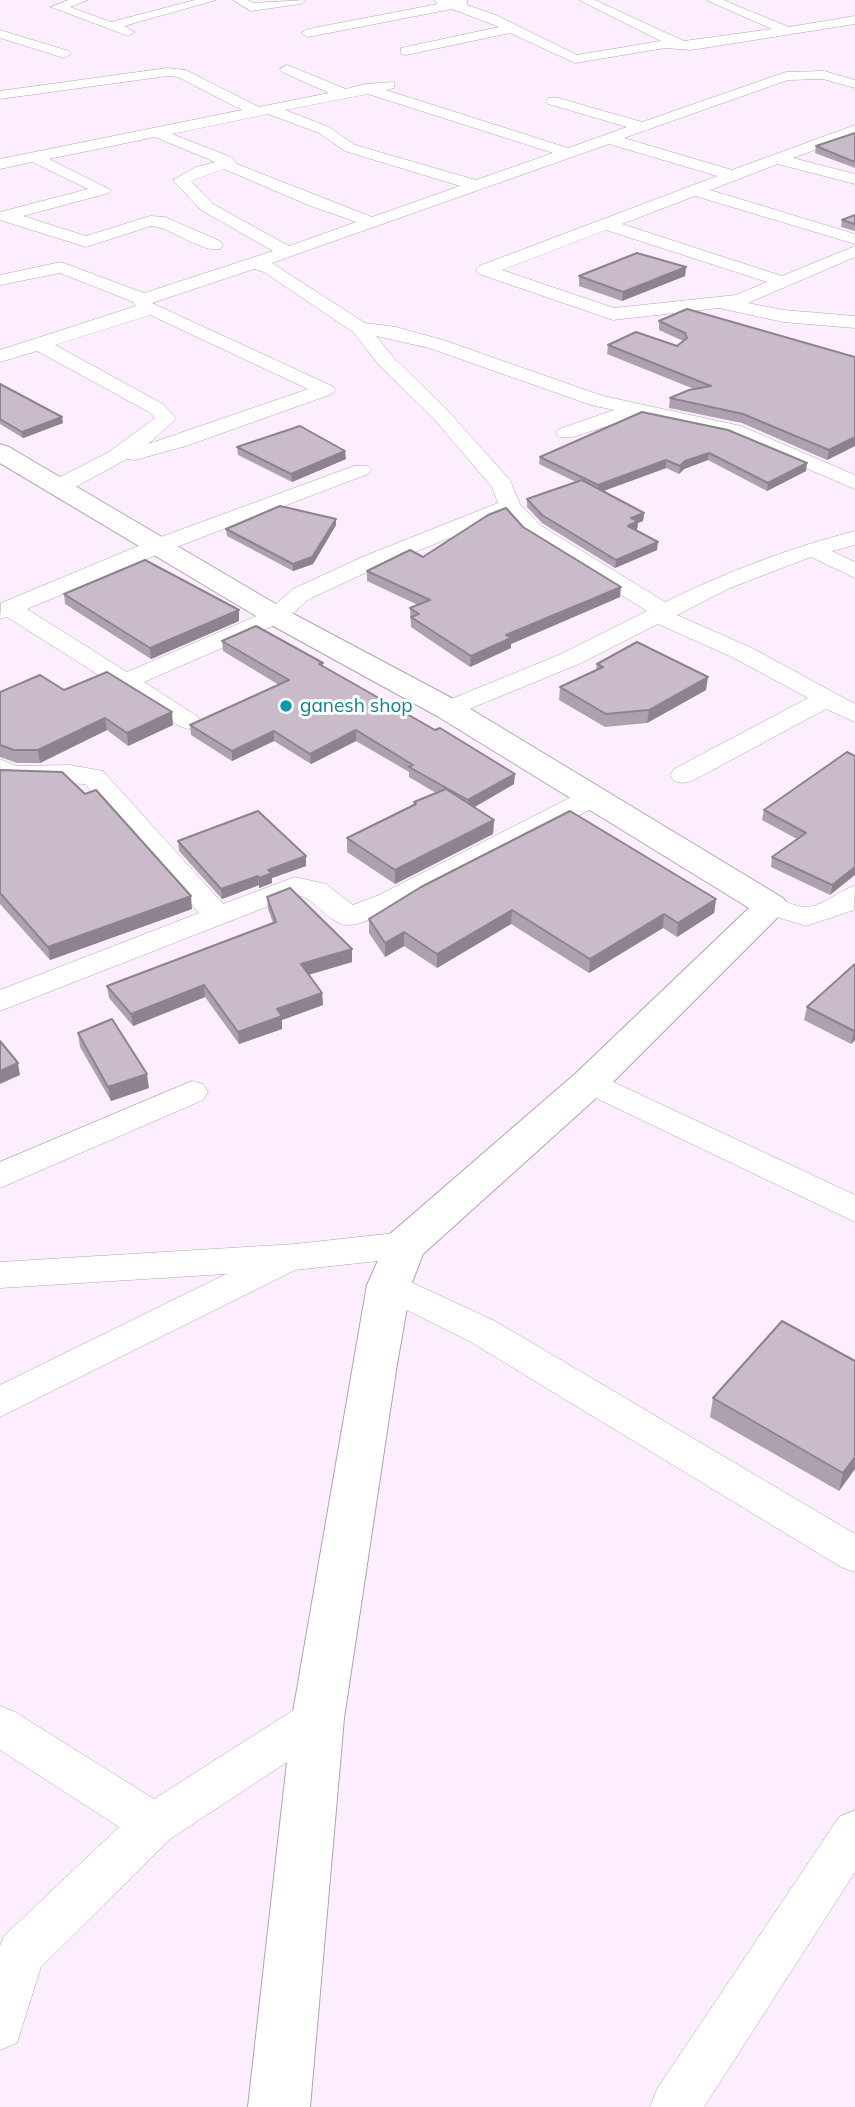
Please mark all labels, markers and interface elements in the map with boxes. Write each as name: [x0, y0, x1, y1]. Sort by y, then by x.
place label: ganesh shop: [300, 695, 413, 717]
marker: ganesh shop: [278, 698, 294, 714]

